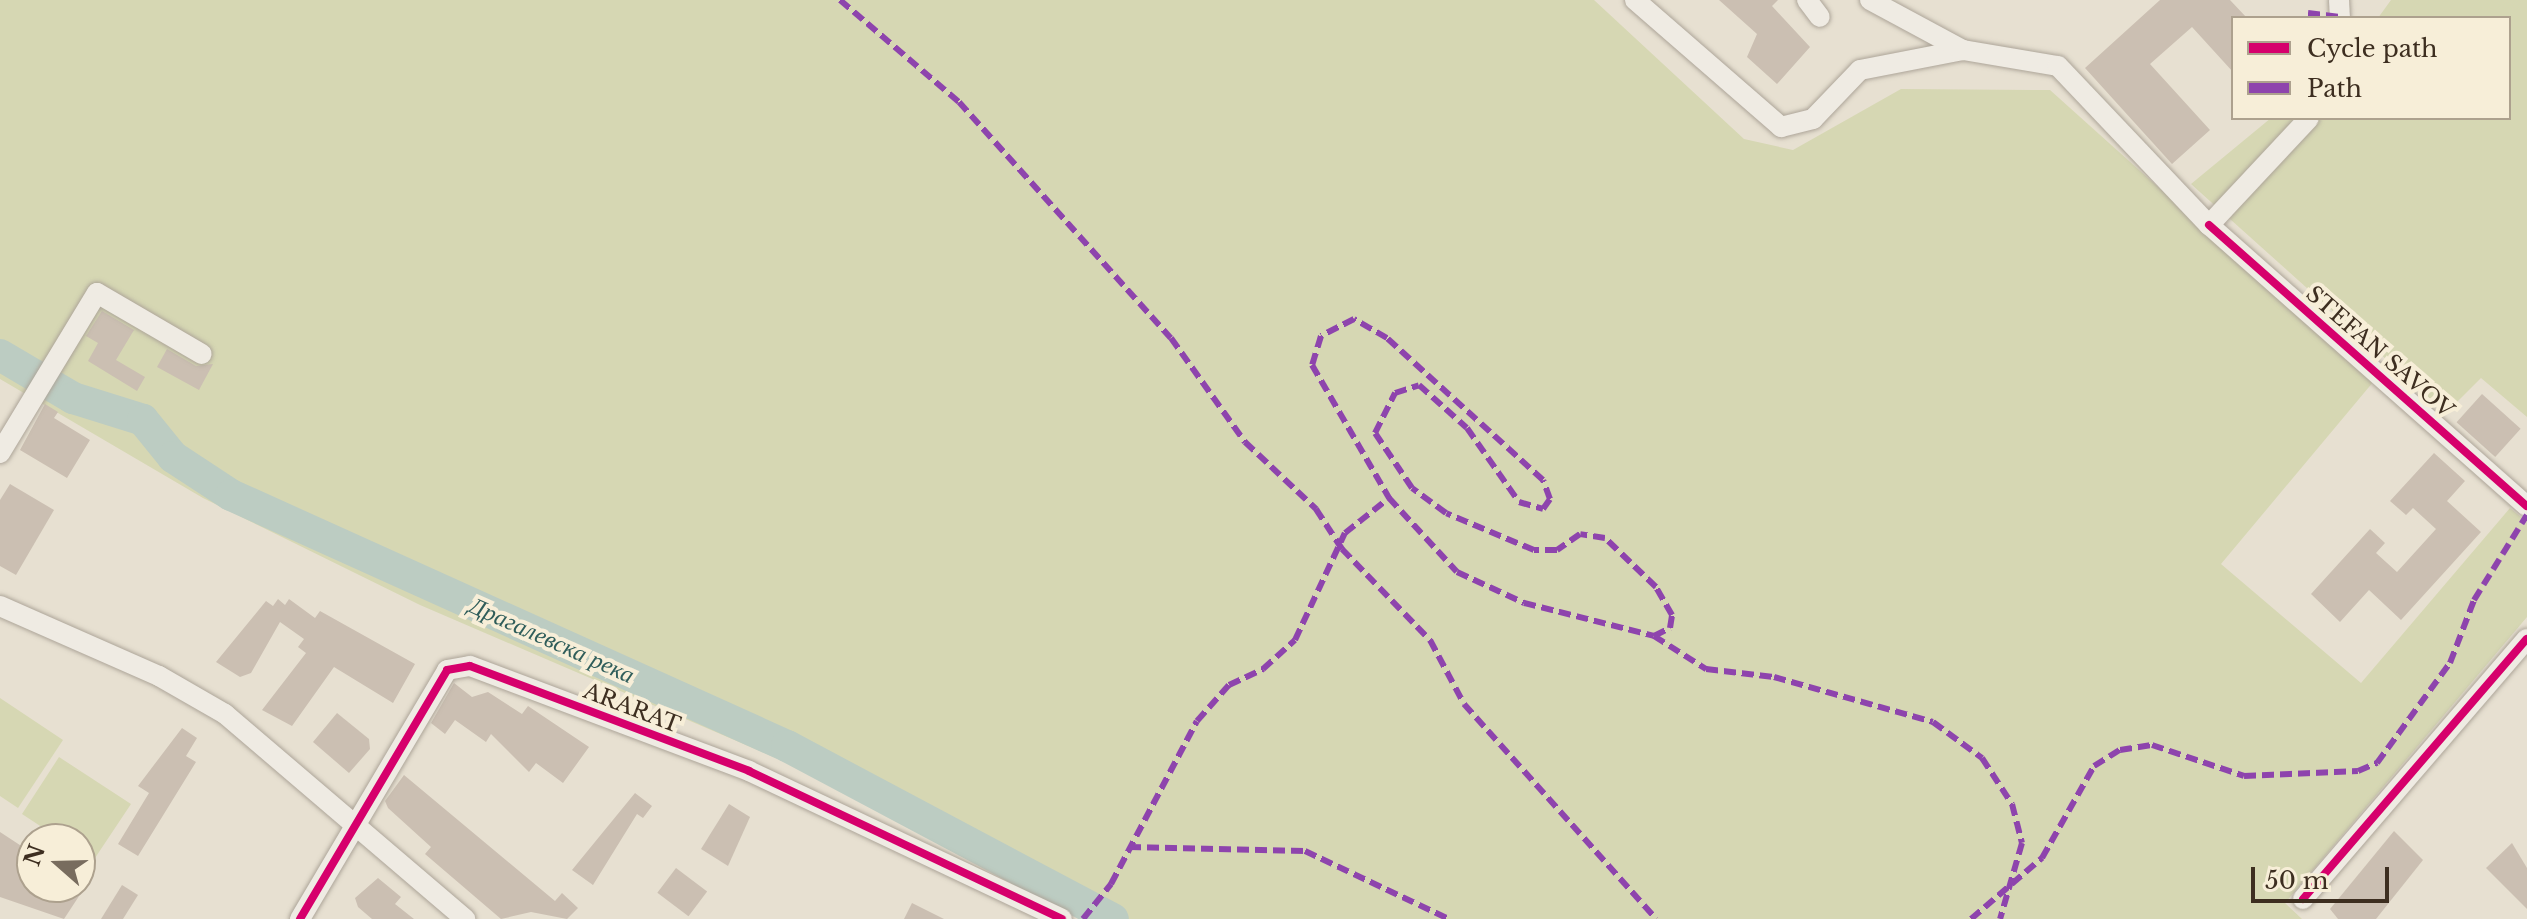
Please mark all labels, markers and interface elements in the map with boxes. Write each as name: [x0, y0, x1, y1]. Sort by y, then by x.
legend: [2231, 16, 2511, 120]
text: Cycle path: [2307, 34, 2438, 63]
text: Path: [2307, 74, 2362, 103]
street label: STEFAN SAVOV: [2301, 281, 2459, 423]
water label: Драгалевска река: [465, 591, 639, 689]
street label: ARARAT: [580, 677, 684, 739]
north arrow: [16, 823, 96, 903]
text: N: [19, 841, 51, 870]
scale bar: [2255, 851, 2393, 901]
text: 50 m: [2265, 866, 2328, 895]

